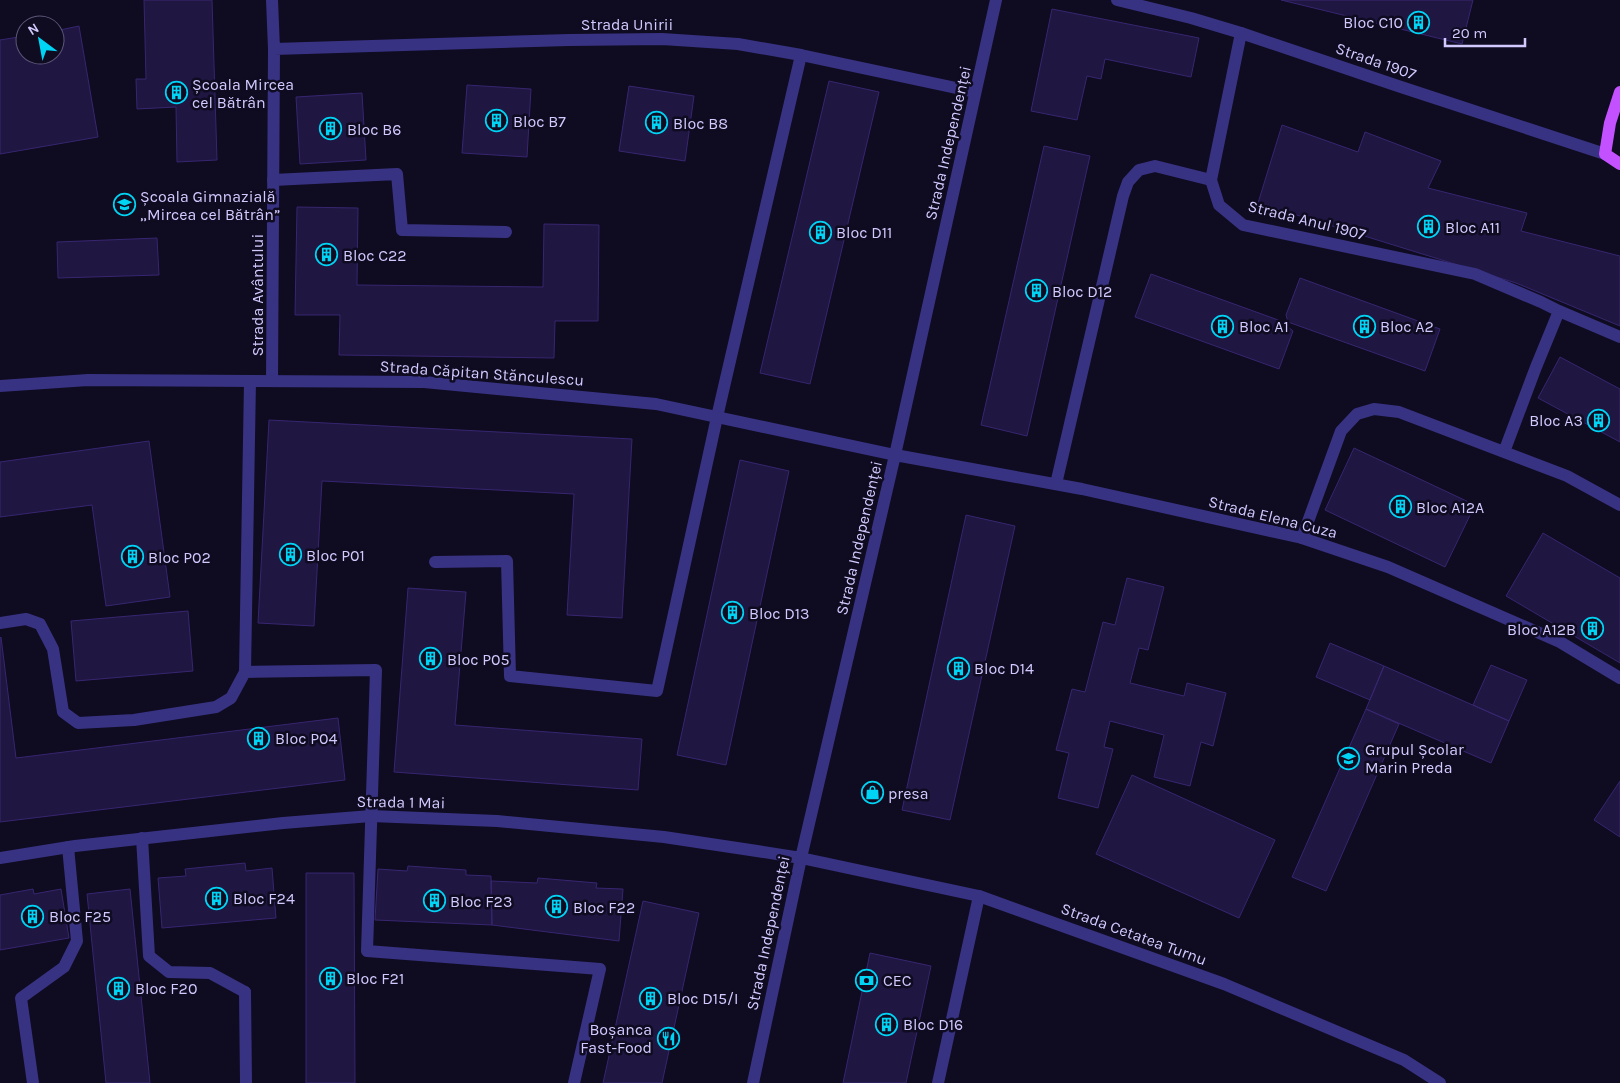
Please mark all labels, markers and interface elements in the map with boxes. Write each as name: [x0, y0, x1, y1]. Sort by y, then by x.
building icon: Bloc C10: [1407, 10, 1431, 34]
place label: Bloc C10: [1343, 13, 1403, 32]
north arrow: [15, 15, 65, 65]
street label: Strada Unirii: [581, 15, 673, 34]
scale bar: [1445, 15, 1525, 47]
text: N: [25, 20, 42, 39]
text: 20 m: [1452, 24, 1487, 42]
street label: Strada 1907: [1333, 38, 1419, 84]
street label: Strada Independenței: [921, 64, 975, 222]
place label: Școala Mircea cel Bătrân: [192, 75, 294, 112]
building icon: Școala Mircea cel Bătrân: [164, 81, 188, 105]
building icon: Bloc B7: [485, 109, 509, 133]
building icon: Bloc B8: [645, 111, 669, 135]
place label: Bloc B7: [513, 112, 566, 131]
place label: Bloc B8: [673, 114, 728, 133]
building icon: Bloc B6: [319, 117, 343, 141]
place label: Bloc B6: [347, 120, 401, 139]
place label: Școala Gimnazială „Mircea cel Bătrân”: [140, 187, 280, 224]
school or university icon: Școala Gimnazială „Mircea cel Bătrân”: [112, 193, 136, 217]
street label: Strada Anul 1907: [1246, 196, 1368, 244]
building icon: Bloc A11: [1417, 215, 1441, 239]
place label: Bloc A11: [1445, 218, 1500, 237]
building icon: Bloc D11: [808, 220, 832, 244]
place label: Bloc D11: [836, 223, 892, 242]
street label: Strada Avântului: [248, 234, 267, 356]
building icon: Bloc C22: [315, 243, 339, 267]
place label: Bloc C22: [343, 246, 407, 265]
building icon: Bloc D12: [1024, 279, 1048, 303]
place label: Bloc D12: [1052, 282, 1112, 301]
building icon: Bloc A1: [1211, 314, 1235, 338]
building icon: Bloc A2: [1352, 314, 1376, 338]
place label: Bloc A1: [1239, 317, 1289, 336]
place label: Bloc A2: [1380, 317, 1434, 336]
street label: Strada Căpitan Stănculescu: [379, 356, 585, 390]
building icon: Bloc A3: [1587, 408, 1611, 432]
place label: Bloc A3: [1529, 411, 1583, 430]
street label: Strada Independenței: [832, 459, 886, 617]
street label: Strada Elena Cuza: [1207, 492, 1339, 542]
building icon: Bloc A12A: [1388, 495, 1412, 519]
place label: Bloc A12A: [1416, 498, 1484, 517]
building icon: Bloc P01: [278, 543, 302, 567]
building icon: Bloc P02: [120, 545, 144, 569]
place label: Bloc P01: [306, 546, 365, 565]
place label: Bloc P02: [148, 548, 211, 567]
building icon: Bloc D13: [721, 601, 745, 625]
place label: Bloc D13: [749, 604, 810, 623]
building icon: Bloc A12B: [1580, 617, 1604, 641]
place label: Bloc A12B: [1507, 620, 1576, 639]
building icon: Bloc P05: [419, 647, 443, 671]
place label: Bloc P05: [447, 650, 510, 669]
building icon: Bloc D14: [946, 656, 970, 680]
place label: Bloc D14: [974, 659, 1034, 678]
building icon: Bloc P04: [247, 726, 271, 750]
place label: Bloc P04: [275, 729, 338, 748]
place label: Grupul Școlar Marin Preda: [1365, 740, 1464, 777]
school or university icon: Grupul Școlar Marin Preda: [1337, 746, 1361, 770]
shop icon: presa: [860, 781, 884, 805]
place label: presa: [888, 784, 929, 803]
street label: Strada 1 Mai: [357, 792, 445, 812]
street label: Strada Independenței: [742, 854, 794, 1012]
building icon: Bloc F24: [205, 886, 229, 910]
place label: Bloc F24: [233, 889, 295, 908]
building icon: Bloc F23: [422, 889, 446, 913]
place label: Bloc F23: [450, 892, 512, 911]
building icon: Bloc F22: [545, 895, 569, 919]
place label: Bloc F22: [573, 898, 635, 917]
street label: Strada Cetatea Turnu: [1058, 899, 1210, 969]
building icon: Bloc F25: [21, 904, 45, 928]
place label: Bloc F25: [49, 907, 111, 926]
building icon: Bloc F21: [318, 966, 342, 990]
bank icon: CEC: [855, 968, 879, 992]
place label: Bloc F21: [346, 969, 404, 988]
place label: CEC: [883, 971, 912, 990]
building icon: Bloc F20: [107, 976, 131, 1000]
place label: Bloc F20: [135, 979, 197, 998]
building icon: Bloc D15/I: [639, 986, 663, 1010]
place label: Bloc D15/I: [667, 989, 739, 1008]
building icon: Bloc D16: [875, 1012, 899, 1036]
place label: Bloc D16: [903, 1015, 963, 1034]
place label: Boșanca Fast-Food: [580, 1020, 652, 1057]
restaurant icon: Boșanca Fast-Food: [656, 1026, 680, 1050]

